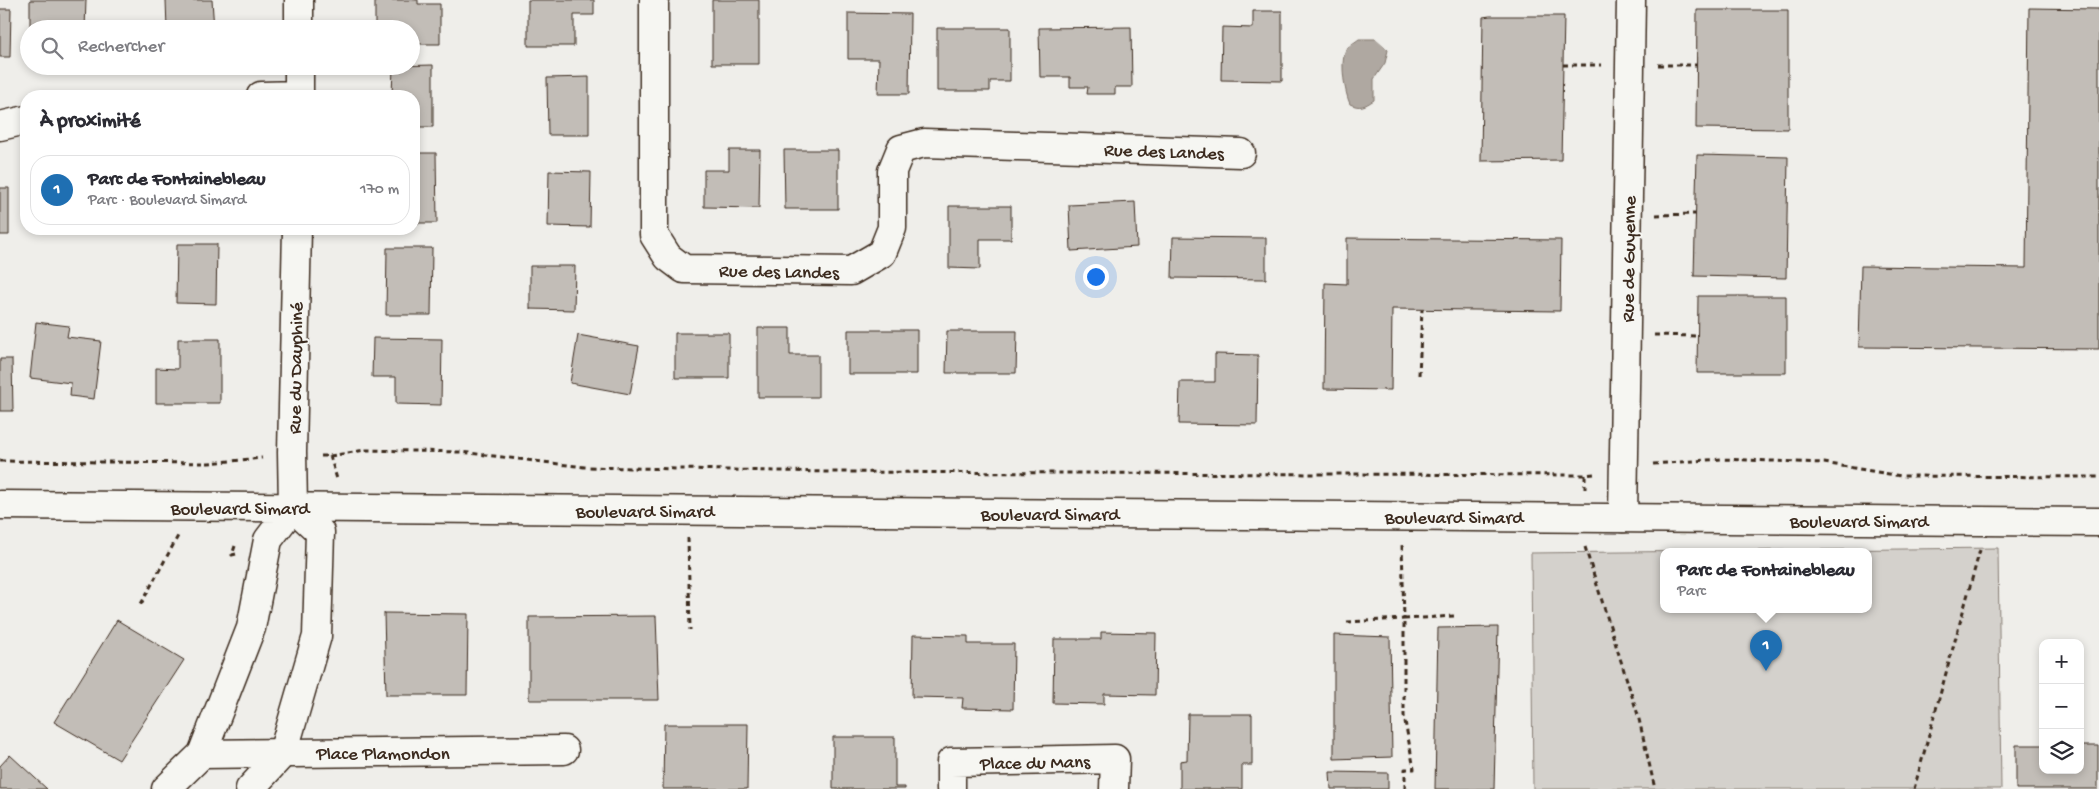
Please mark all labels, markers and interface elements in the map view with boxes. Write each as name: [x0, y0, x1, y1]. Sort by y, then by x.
search box: [20, 20, 420, 75]
icon: search: [38, 34, 66, 62]
text: Rechercher: [78, 36, 164, 59]
text: À proximité: [40, 110, 141, 135]
street label: Rue des Landes: [1103, 140, 1225, 167]
text: Parc de Fontainebleau: [88, 169, 266, 192]
text: 1: [54, 181, 60, 200]
text: 170 m: [360, 181, 399, 200]
text: Parc · Boulevard Simard: [88, 192, 246, 211]
street label: Rue de Guyenne: [1618, 195, 1643, 323]
street label: Rue des Landes: [719, 261, 840, 286]
your location: [1083, 264, 1109, 290]
street label: Rue du Dauphiné: [285, 302, 310, 434]
street label: Boulevard Simard: [170, 499, 311, 522]
street label: Boulevard Simard: [575, 502, 716, 525]
street label: Boulevard Simard: [980, 505, 1121, 528]
street label: Boulevard Simard: [1384, 508, 1525, 531]
street label: Boulevard Simard: [1789, 512, 1930, 535]
popup: [1660, 548, 1872, 613]
text: Parc de Fontainebleau: [1677, 560, 1855, 583]
text: Parc: [1677, 583, 1706, 602]
pin: 1: [1750, 630, 1782, 671]
map controls: [2039, 639, 2084, 774]
button: +: [2039, 639, 2084, 684]
button: −: [2039, 684, 2084, 729]
button: layers: [2039, 729, 2084, 774]
street label: Place Plamondon: [315, 744, 450, 767]
street label: Place du Mans: [979, 752, 1091, 777]

